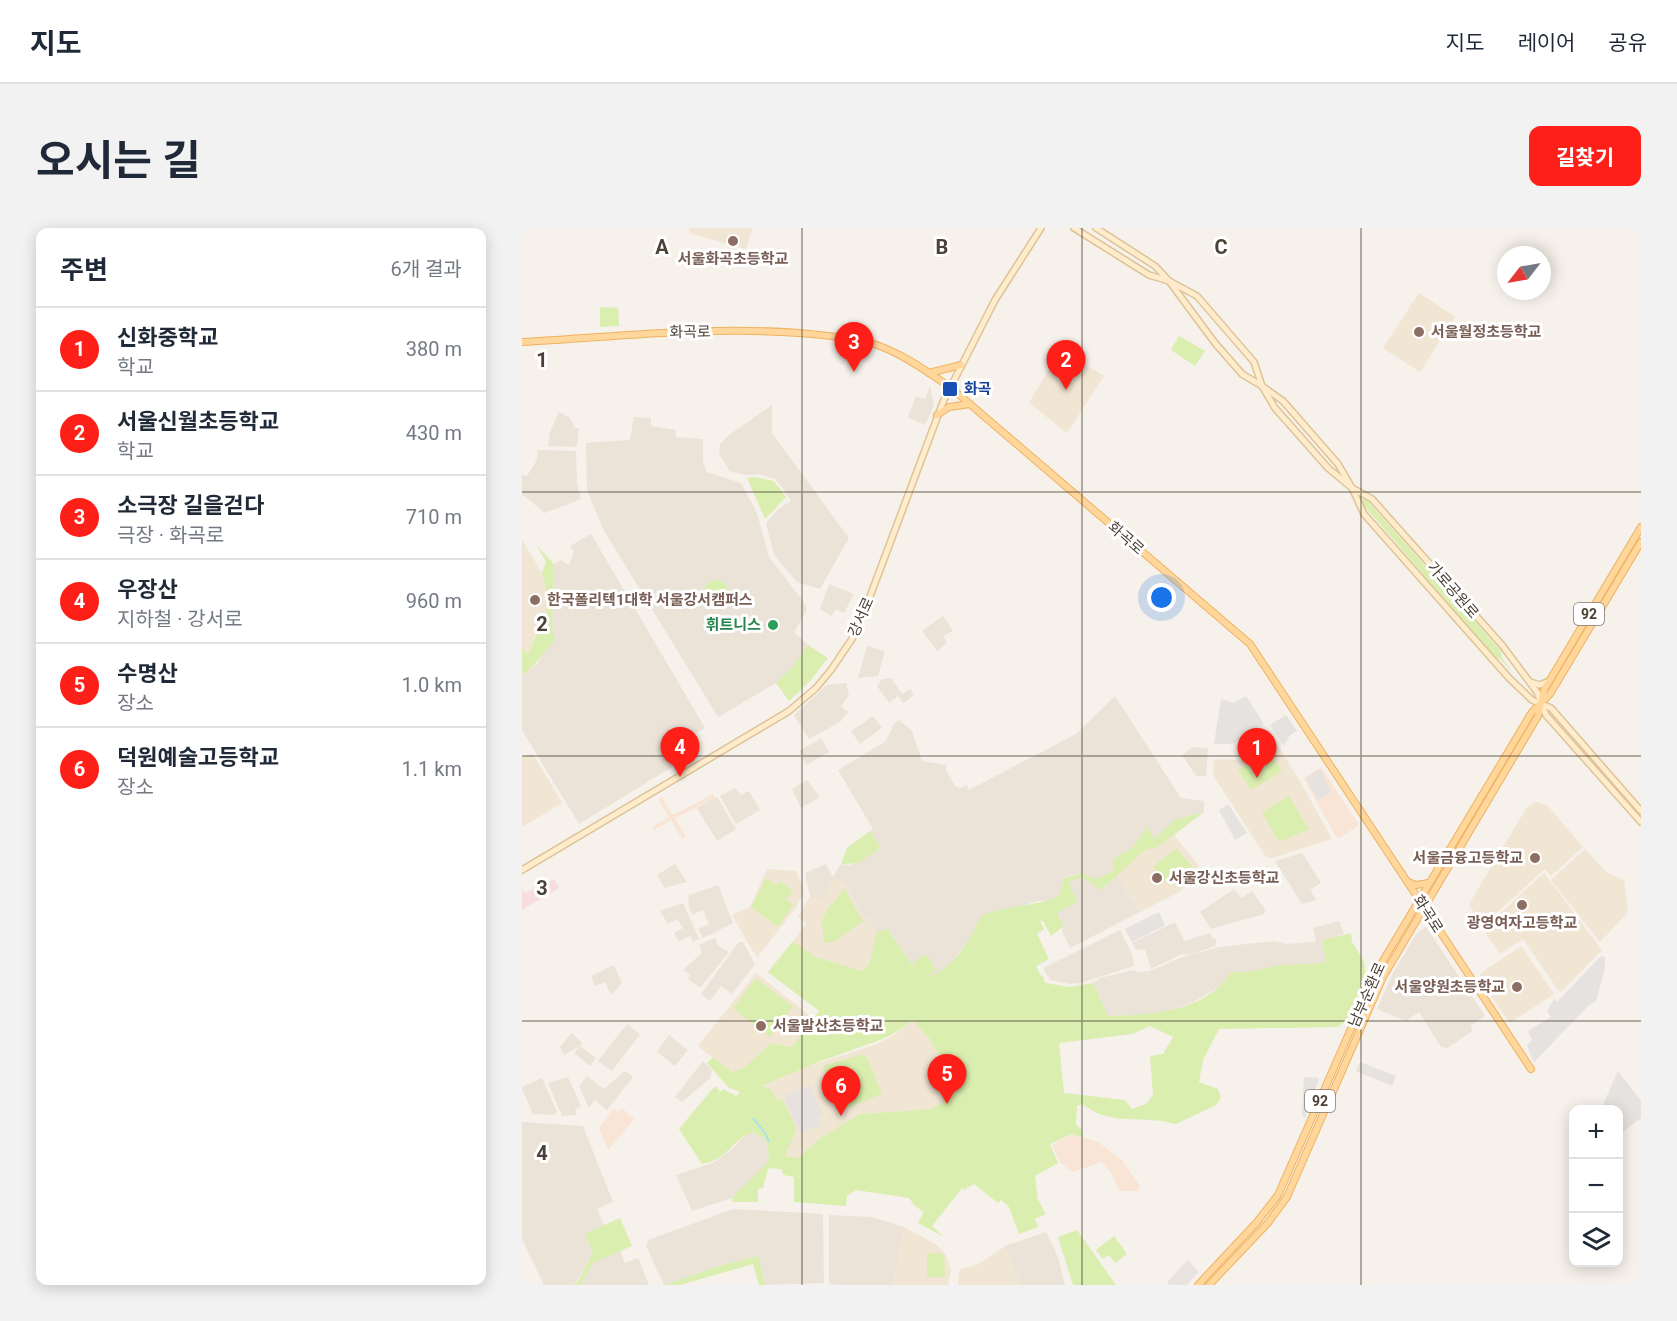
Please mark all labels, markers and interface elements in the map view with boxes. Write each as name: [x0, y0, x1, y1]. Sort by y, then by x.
text: 지도: [30, 27, 82, 60]
text: 지도: [1446, 31, 1484, 55]
text: 레이어: [1517, 31, 1575, 55]
text: 공유: [1608, 31, 1647, 55]
button: 길찾기: [1529, 126, 1641, 186]
text: 오시는 길: [36, 136, 201, 185]
marker: 서울화곡초등학교: [726, 234, 740, 248]
text: A: [655, 235, 669, 259]
text: B: [936, 235, 948, 259]
text: C: [1214, 235, 1228, 259]
north arrow: [1497, 246, 1551, 300]
place label: 서울화곡초등학교: [678, 250, 788, 268]
text: 주변: [60, 255, 108, 285]
text: 6개 결과: [391, 257, 462, 281]
pin: 3: [834, 322, 874, 372]
street label: 화곡로: [669, 323, 711, 341]
place label: 서울월정초등학교: [1431, 323, 1542, 341]
text: 신화중학교: [117, 325, 218, 350]
marker: 서울월정초등학교: [1412, 325, 1426, 339]
text: 1: [74, 337, 85, 361]
text: 380 m: [406, 337, 462, 361]
pin: 2: [1046, 340, 1086, 390]
text: 1: [536, 348, 548, 372]
text: 학교: [117, 355, 154, 379]
marker: 화곡: [941, 380, 959, 398]
place label: 화곡: [964, 380, 992, 398]
text: 서울신월초등학교: [117, 409, 279, 434]
text: 2: [74, 421, 85, 445]
text: 430 m: [406, 421, 462, 445]
text: 학교: [117, 439, 154, 463]
text: 소극장 길을걷다: [117, 493, 264, 518]
text: 3: [74, 505, 85, 529]
text: 710 m: [406, 505, 462, 529]
street label: 화곡로: [1104, 518, 1148, 558]
text: 극장 · 화곡로: [117, 523, 224, 547]
street label: 가로공원로: [1424, 558, 1482, 622]
text: 우장산: [117, 577, 178, 602]
your location: [1147, 583, 1176, 612]
text: 4: [74, 589, 85, 613]
text: 960 m: [406, 589, 462, 613]
place label: 한국폴리텍1대학 서울강서캠퍼스: [547, 591, 753, 609]
marker: 한국폴리텍1대학 서울강서캠퍼스: [528, 593, 542, 607]
street label: 강서로: [844, 594, 878, 640]
road number: 92: [1574, 603, 1604, 625]
text: 지하철 · 강서로: [117, 607, 243, 631]
text: 2: [536, 612, 548, 636]
place label: 휘트니스: [706, 616, 761, 634]
marker: 휘트니스: [766, 618, 780, 632]
text: 수명산: [117, 661, 178, 686]
text: 5: [74, 673, 85, 697]
text: 1.0 km: [402, 673, 462, 697]
text: 장소: [117, 691, 154, 715]
pin: 4: [660, 728, 700, 777]
pin: 1: [1238, 728, 1276, 778]
text: 덕원예술고등학교: [117, 745, 279, 770]
text: 6: [74, 757, 85, 781]
text: 1.1 km: [402, 757, 462, 781]
text: 장소: [117, 775, 154, 799]
place label: 서울금융고등학교: [1413, 849, 1523, 867]
marker: 서울금융고등학교: [1528, 851, 1542, 865]
place label: 서울강신초등학교: [1169, 869, 1280, 887]
marker: 서울강신초등학교: [1150, 871, 1164, 885]
text: 3: [536, 876, 548, 900]
street label: 화곡로: [1409, 892, 1447, 936]
marker: 광영여자고등학교: [1515, 898, 1529, 912]
place label: 광영여자고등학교: [1467, 914, 1577, 932]
street label: 남부순환로: [1345, 960, 1389, 1030]
place label: 서울양원초등학교: [1395, 978, 1505, 996]
marker: 서울양원초등학교: [1510, 980, 1524, 994]
place label: 서울발산초등학교: [773, 1017, 884, 1035]
marker: 서울발산초등학교: [754, 1019, 768, 1033]
pin: 5: [928, 1054, 966, 1104]
pin: 6: [822, 1066, 860, 1116]
road number: 92: [1305, 1090, 1335, 1112]
map controls: [1569, 1105, 1623, 1267]
button: +: [1569, 1105, 1623, 1159]
text: 4: [536, 1141, 548, 1165]
button: −: [1569, 1159, 1623, 1213]
button: layers: [1569, 1213, 1623, 1267]

